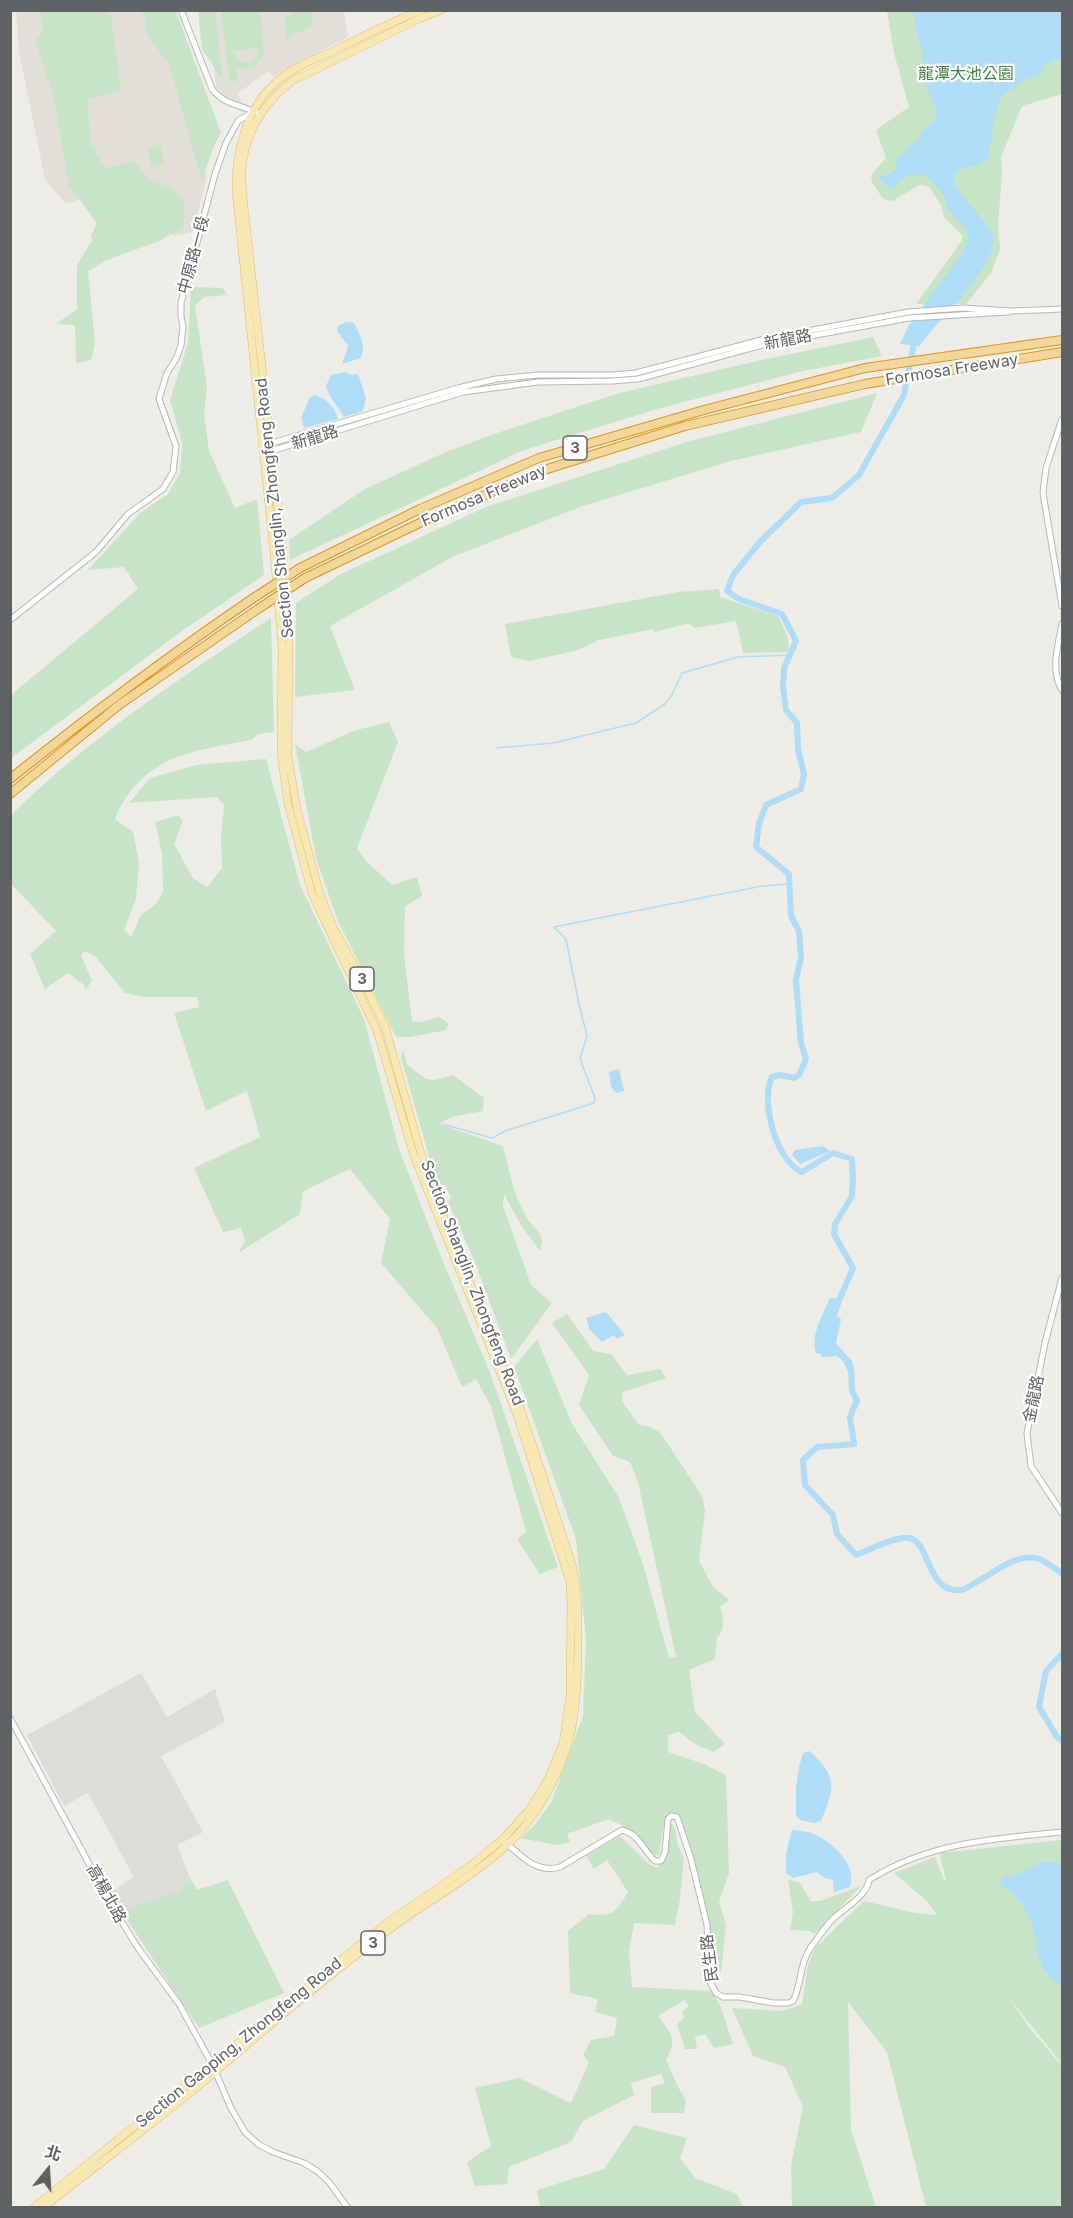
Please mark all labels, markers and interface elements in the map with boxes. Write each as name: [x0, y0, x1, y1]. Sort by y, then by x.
park label: 龍潭大池公園: [918, 64, 1014, 84]
street label: 中原路一段: [174, 214, 214, 296]
street label: 新龍路: [763, 326, 813, 354]
street label: Formosa Freeway: [884, 350, 1020, 390]
street label: Section Shanglin, Zhongfeng Road: [252, 377, 298, 639]
street label: 新龍路: [289, 422, 341, 454]
road number: 3: [563, 436, 587, 460]
street label: Formosa Freeway: [419, 461, 549, 531]
road number: 3: [350, 967, 374, 991]
street label: Section Shanglin, Zhongfeng Road: [416, 1158, 528, 1408]
street label: 金龍路: [1020, 1374, 1048, 1424]
street label: 高楊北路: [82, 1861, 130, 1927]
road number: 3: [361, 1931, 385, 1955]
street label: 民生路: [698, 1933, 722, 1983]
street label: Section Gaoping, Zhongfeng Road: [132, 1954, 346, 2132]
north arrow: [18, 2140, 78, 2200]
text: 北: [43, 2141, 64, 2165]

